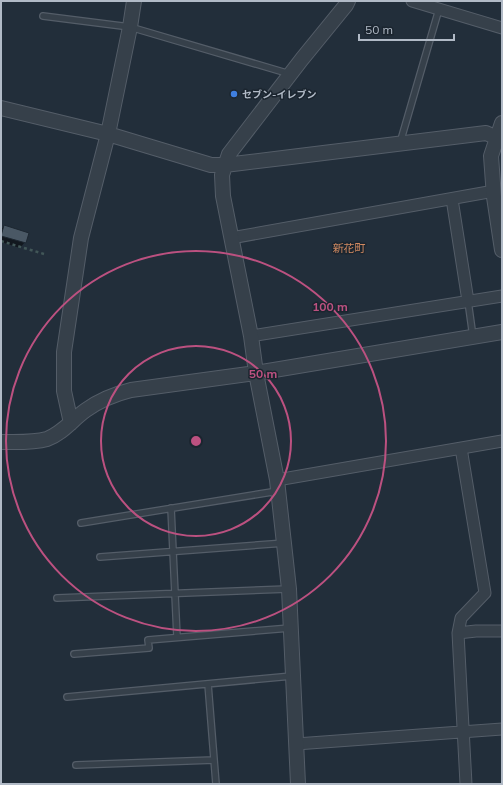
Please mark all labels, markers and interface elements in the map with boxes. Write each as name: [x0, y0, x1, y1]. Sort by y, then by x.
scale bar: [359, 16, 454, 42]
text: 50 m: [365, 22, 393, 37]
place label: セブン-イレブン: [242, 88, 316, 101]
marker: セブン-イレブン: [229, 89, 239, 99]
district label: 新花町: [333, 241, 366, 255]
text: 100 m: [312, 299, 348, 314]
text: 50 m: [249, 366, 277, 381]
centre of rings: [189, 434, 203, 448]

